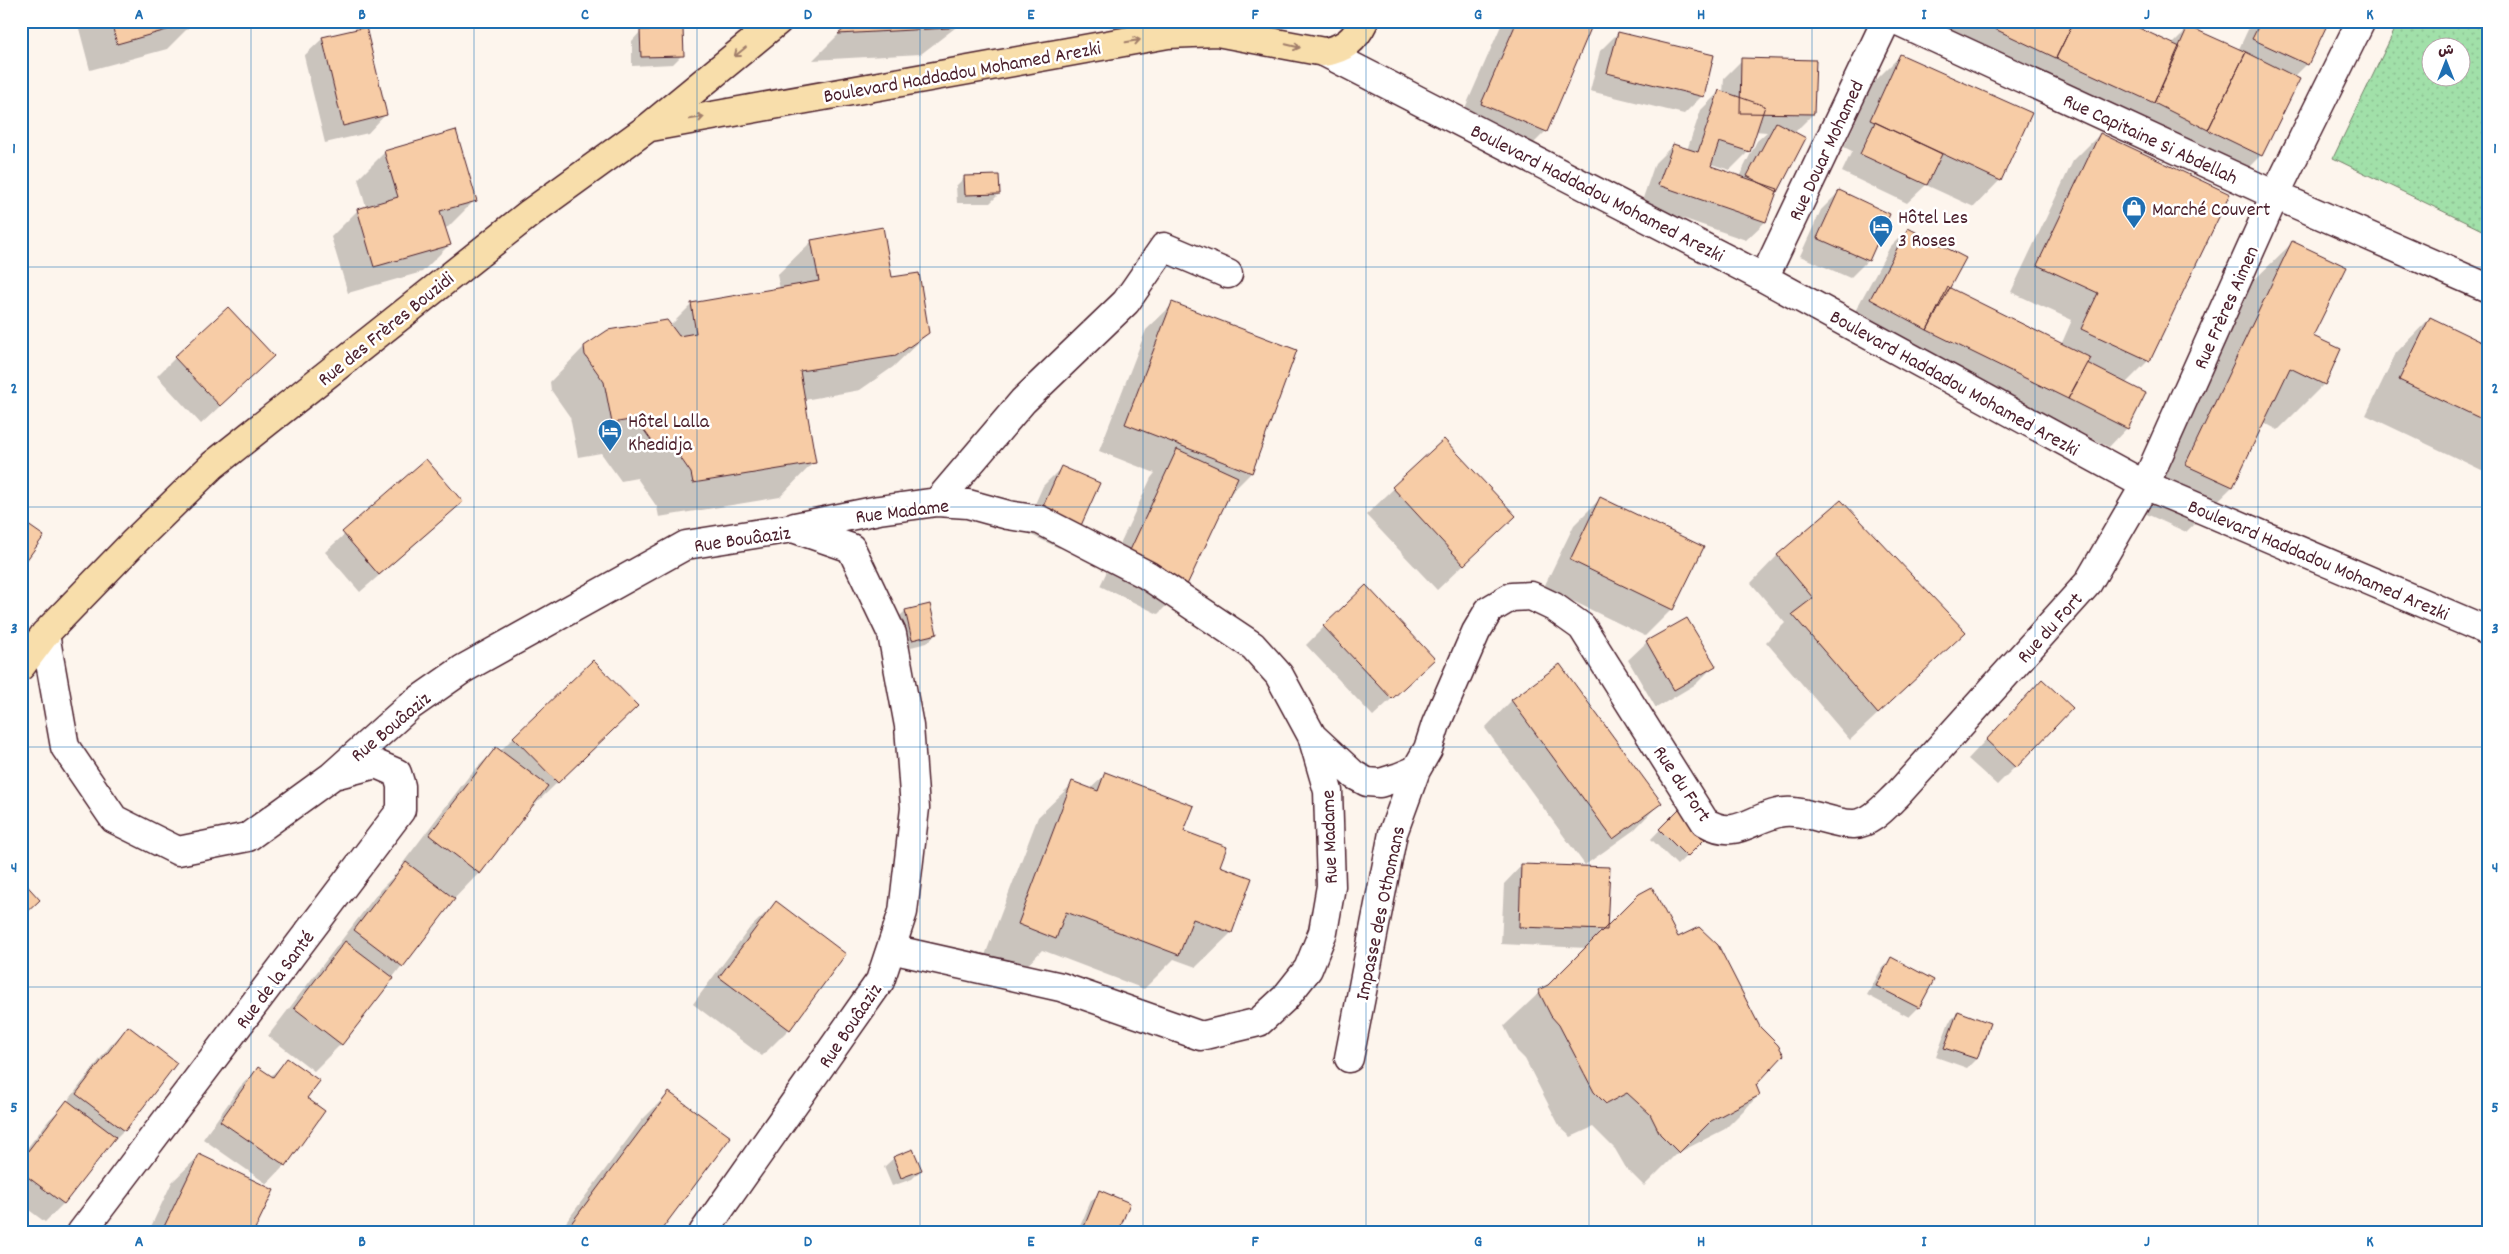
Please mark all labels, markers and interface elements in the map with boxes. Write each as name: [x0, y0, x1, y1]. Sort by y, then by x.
text: A: [135, 4, 144, 27]
text: B: [358, 4, 366, 27]
text: C: [581, 4, 589, 27]
text: D: [804, 4, 813, 27]
text: E: [1027, 4, 1035, 27]
text: F: [1251, 4, 1259, 27]
text: G: [1474, 4, 1482, 27]
text: H: [1697, 4, 1705, 27]
text: I: [1922, 4, 1928, 27]
text: J: [2144, 4, 2150, 27]
text: K: [2366, 4, 2374, 27]
one-way arrow: [1124, 35, 1140, 45]
street label: Boulevard Haddadou Mohamed Arezki: [822, 36, 1104, 112]
north arrow: [2422, 38, 2472, 88]
text: ش: [2438, 41, 2454, 61]
one-way arrow: [1285, 42, 1301, 51]
one-way arrow: [734, 47, 747, 58]
street label: Rue Douar Mohamed: [1783, 76, 1873, 226]
street label: Rue Capitaine Si Abdellah: [2058, 88, 2242, 194]
one-way arrow: [689, 113, 705, 123]
street label: Boulevard Haddadou Mohamed Arezki: [1465, 118, 1729, 271]
text: 1: [12, 138, 16, 161]
text: 1: [2493, 138, 2497, 161]
shop icon: Marché Couvert: [2121, 195, 2147, 229]
place label: Marché Couvert: [2152, 197, 2270, 225]
place label: Hôtel Les 3 Roses: [1898, 205, 1968, 256]
hotel icon: Hôtel Les 3 Roses: [1868, 214, 1894, 248]
street label: Rue Frères Aimen: [2188, 242, 2267, 374]
street label: Rue des Frères Bouzidi: [313, 266, 461, 394]
street label: Boulevard Haddadou Mohamed Arezki: [1824, 304, 2084, 465]
text: 2: [11, 378, 18, 401]
text: 2: [2492, 378, 2499, 401]
place label: Hôtel Lalla Khedidja: [628, 409, 710, 460]
hotel icon: Hôtel Lalla Khedidja: [597, 418, 623, 452]
street label: Rue Madame: [854, 493, 951, 533]
street label: Boulevard Haddadou Mohamed Arezki: [2183, 494, 2453, 630]
street label: Rue Bouâaziz: [692, 520, 793, 562]
street label: Rue du Fort: [2012, 587, 2091, 671]
text: 3: [10, 618, 18, 641]
text: 3: [2491, 618, 2499, 641]
street label: Rue Bouâaziz: [346, 686, 438, 770]
street label: Rue du Fort: [1645, 741, 1716, 829]
street label: Rue Madame: [1315, 789, 1347, 884]
street label: Impasse des Othomans: [1350, 824, 1414, 1003]
text: 4: [11, 857, 17, 880]
text: 4: [2492, 857, 2498, 880]
street label: Rue de la Santé: [230, 926, 323, 1036]
street label: Rue Bouâaziz: [813, 978, 890, 1075]
text: 5: [10, 1097, 18, 1120]
text: 5: [2491, 1097, 2499, 1120]
text: A: [135, 1231, 144, 1254]
text: B: [358, 1231, 366, 1254]
text: C: [581, 1231, 589, 1254]
text: D: [804, 1231, 813, 1254]
text: E: [1027, 1231, 1035, 1254]
text: F: [1251, 1231, 1259, 1254]
text: G: [1474, 1231, 1482, 1254]
text: H: [1697, 1231, 1705, 1254]
text: I: [1922, 1231, 1928, 1254]
text: J: [2144, 1231, 2150, 1254]
text: K: [2366, 1231, 2374, 1254]

